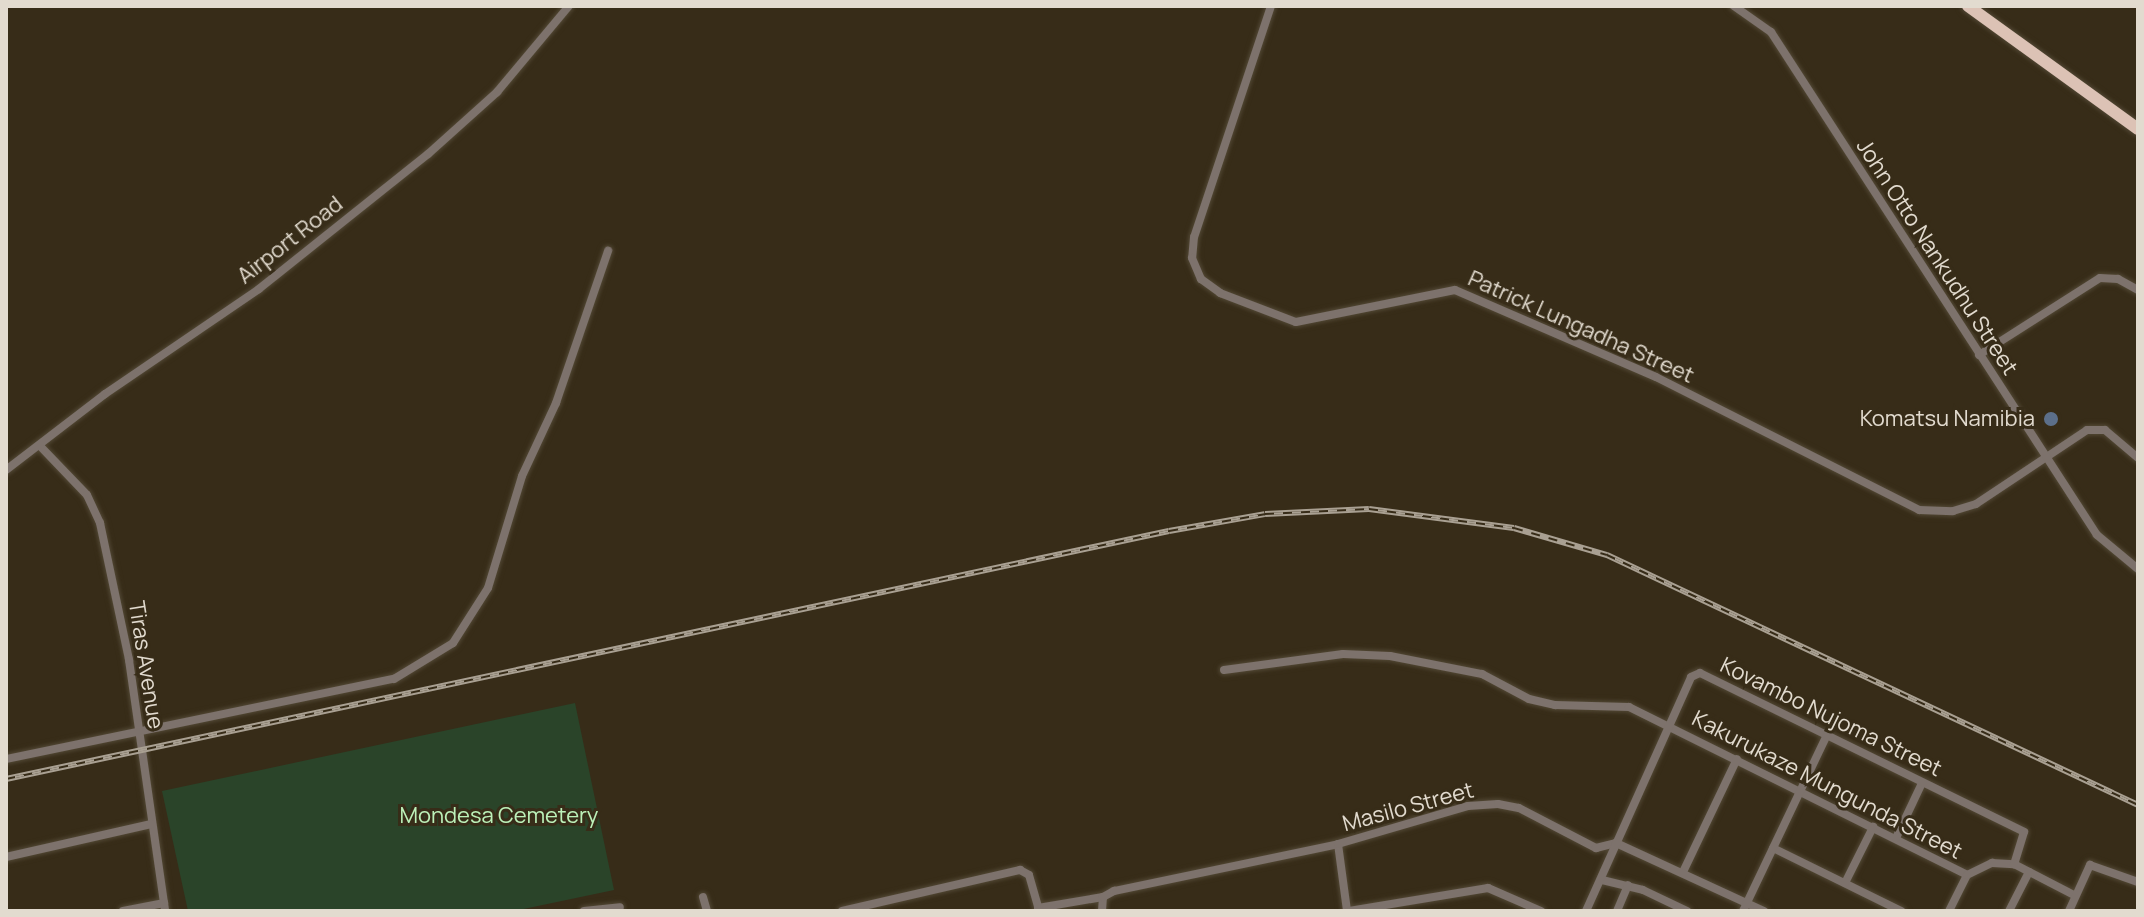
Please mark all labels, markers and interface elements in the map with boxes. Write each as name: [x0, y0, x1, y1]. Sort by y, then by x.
street label: John Otto Nankudhu Street: [1851, 134, 2023, 380]
street label: Airport Road: [232, 191, 348, 289]
street label: Patrick Lungadha Street: [1464, 265, 1698, 389]
place label: Komatsu Namibia: [1860, 406, 2035, 432]
marker: Komatsu Namibia: [2042, 410, 2060, 428]
street label: Tiras Avenue: [123, 599, 169, 731]
street label: Kovambo Nujoma Street: [1716, 652, 1946, 782]
street label: Kakurukaze Mungunda Street: [1688, 705, 1966, 865]
street label: Masilo Street: [1340, 777, 1476, 837]
park label: Mondesa Cemetery: [400, 803, 598, 829]

